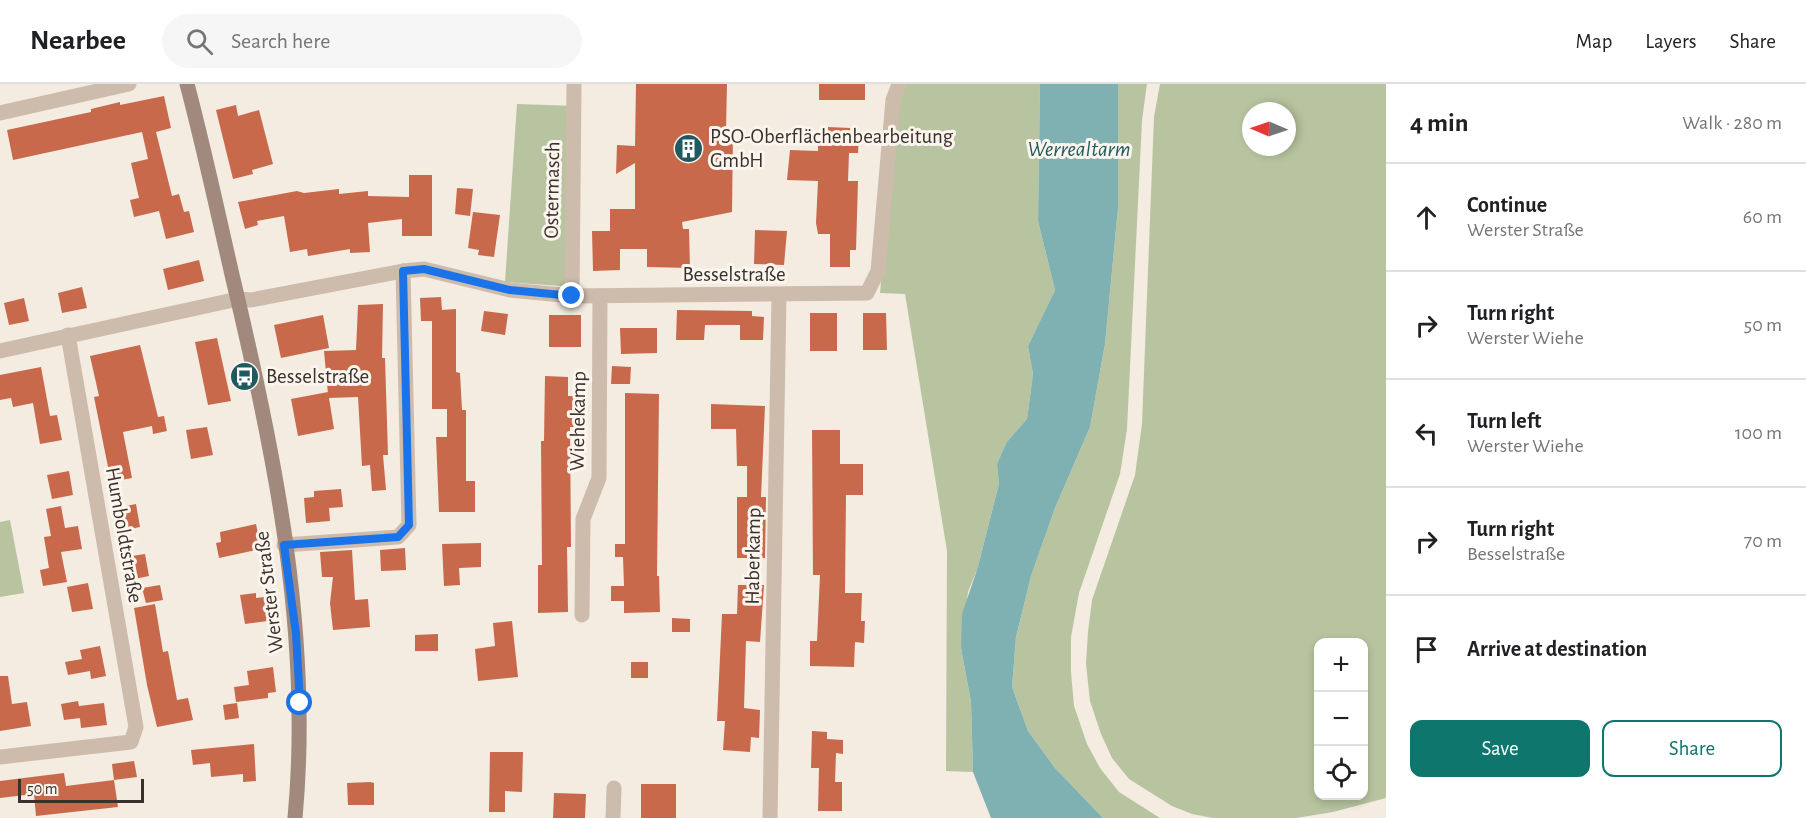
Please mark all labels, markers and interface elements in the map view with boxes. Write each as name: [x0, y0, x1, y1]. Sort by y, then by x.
search box: [162, 14, 582, 68]
icon: search: [183, 25, 216, 58]
text: Nearbee: [30, 27, 126, 55]
text: Search here: [231, 30, 330, 52]
text: Map: [1576, 31, 1612, 52]
text: Layers: [1645, 31, 1696, 52]
text: Share: [1729, 31, 1776, 52]
north arrow: [1242, 102, 1296, 156]
text: 4 min: [1410, 110, 1469, 136]
text: Walk · 280 m: [1682, 113, 1782, 133]
place label: PSO-Oberflächenbearbeitung GmbH: [710, 126, 954, 171]
building icon: PSO-Oberflächenbearbeitung GmbH: [673, 132, 705, 164]
water label: Werrealtarm: [1027, 138, 1131, 160]
street label: Ostermasch: [541, 141, 563, 239]
text: Continue: [1467, 194, 1547, 216]
icon: ahead: [1410, 201, 1443, 234]
text: 60 m: [1743, 207, 1782, 227]
text: Werster Straße: [1467, 220, 1584, 240]
street label: Besselstraße: [682, 264, 786, 285]
route end: [558, 282, 584, 308]
text: Turn right: [1467, 302, 1554, 324]
icon: right: [1410, 309, 1443, 342]
text: 50 m: [1744, 315, 1782, 335]
text: Werster Wiehe: [1467, 328, 1584, 348]
bus stop icon: Besselstraße: [229, 360, 261, 392]
place label: Besselstraße: [266, 366, 369, 387]
street label: Wiehekamp: [567, 371, 589, 471]
text: Turn left: [1467, 410, 1541, 432]
icon: left: [1410, 417, 1443, 450]
text: 100 m: [1735, 423, 1782, 443]
text: Werster Wiehe: [1467, 436, 1584, 456]
street label: Humboldtstraße: [102, 466, 146, 604]
street label: Haberkamp: [742, 507, 764, 605]
text: Turn right: [1467, 518, 1554, 540]
icon: right: [1410, 525, 1443, 558]
street label: Werster Straße: [251, 530, 287, 654]
text: 70 m: [1744, 531, 1782, 551]
text: Besselstraße: [1467, 544, 1565, 564]
icon: arrive: [1410, 633, 1443, 666]
map controls: [1314, 638, 1368, 800]
button: +: [1314, 638, 1368, 692]
text: Arrive at destination: [1467, 638, 1647, 660]
route start: [286, 689, 312, 715]
button: −: [1314, 692, 1368, 746]
button: Save: [1410, 720, 1590, 777]
button: Share: [1602, 720, 1782, 777]
button: locate: [1314, 746, 1368, 800]
scale bar: [18, 776, 144, 804]
text: 50 m: [27, 781, 58, 797]

